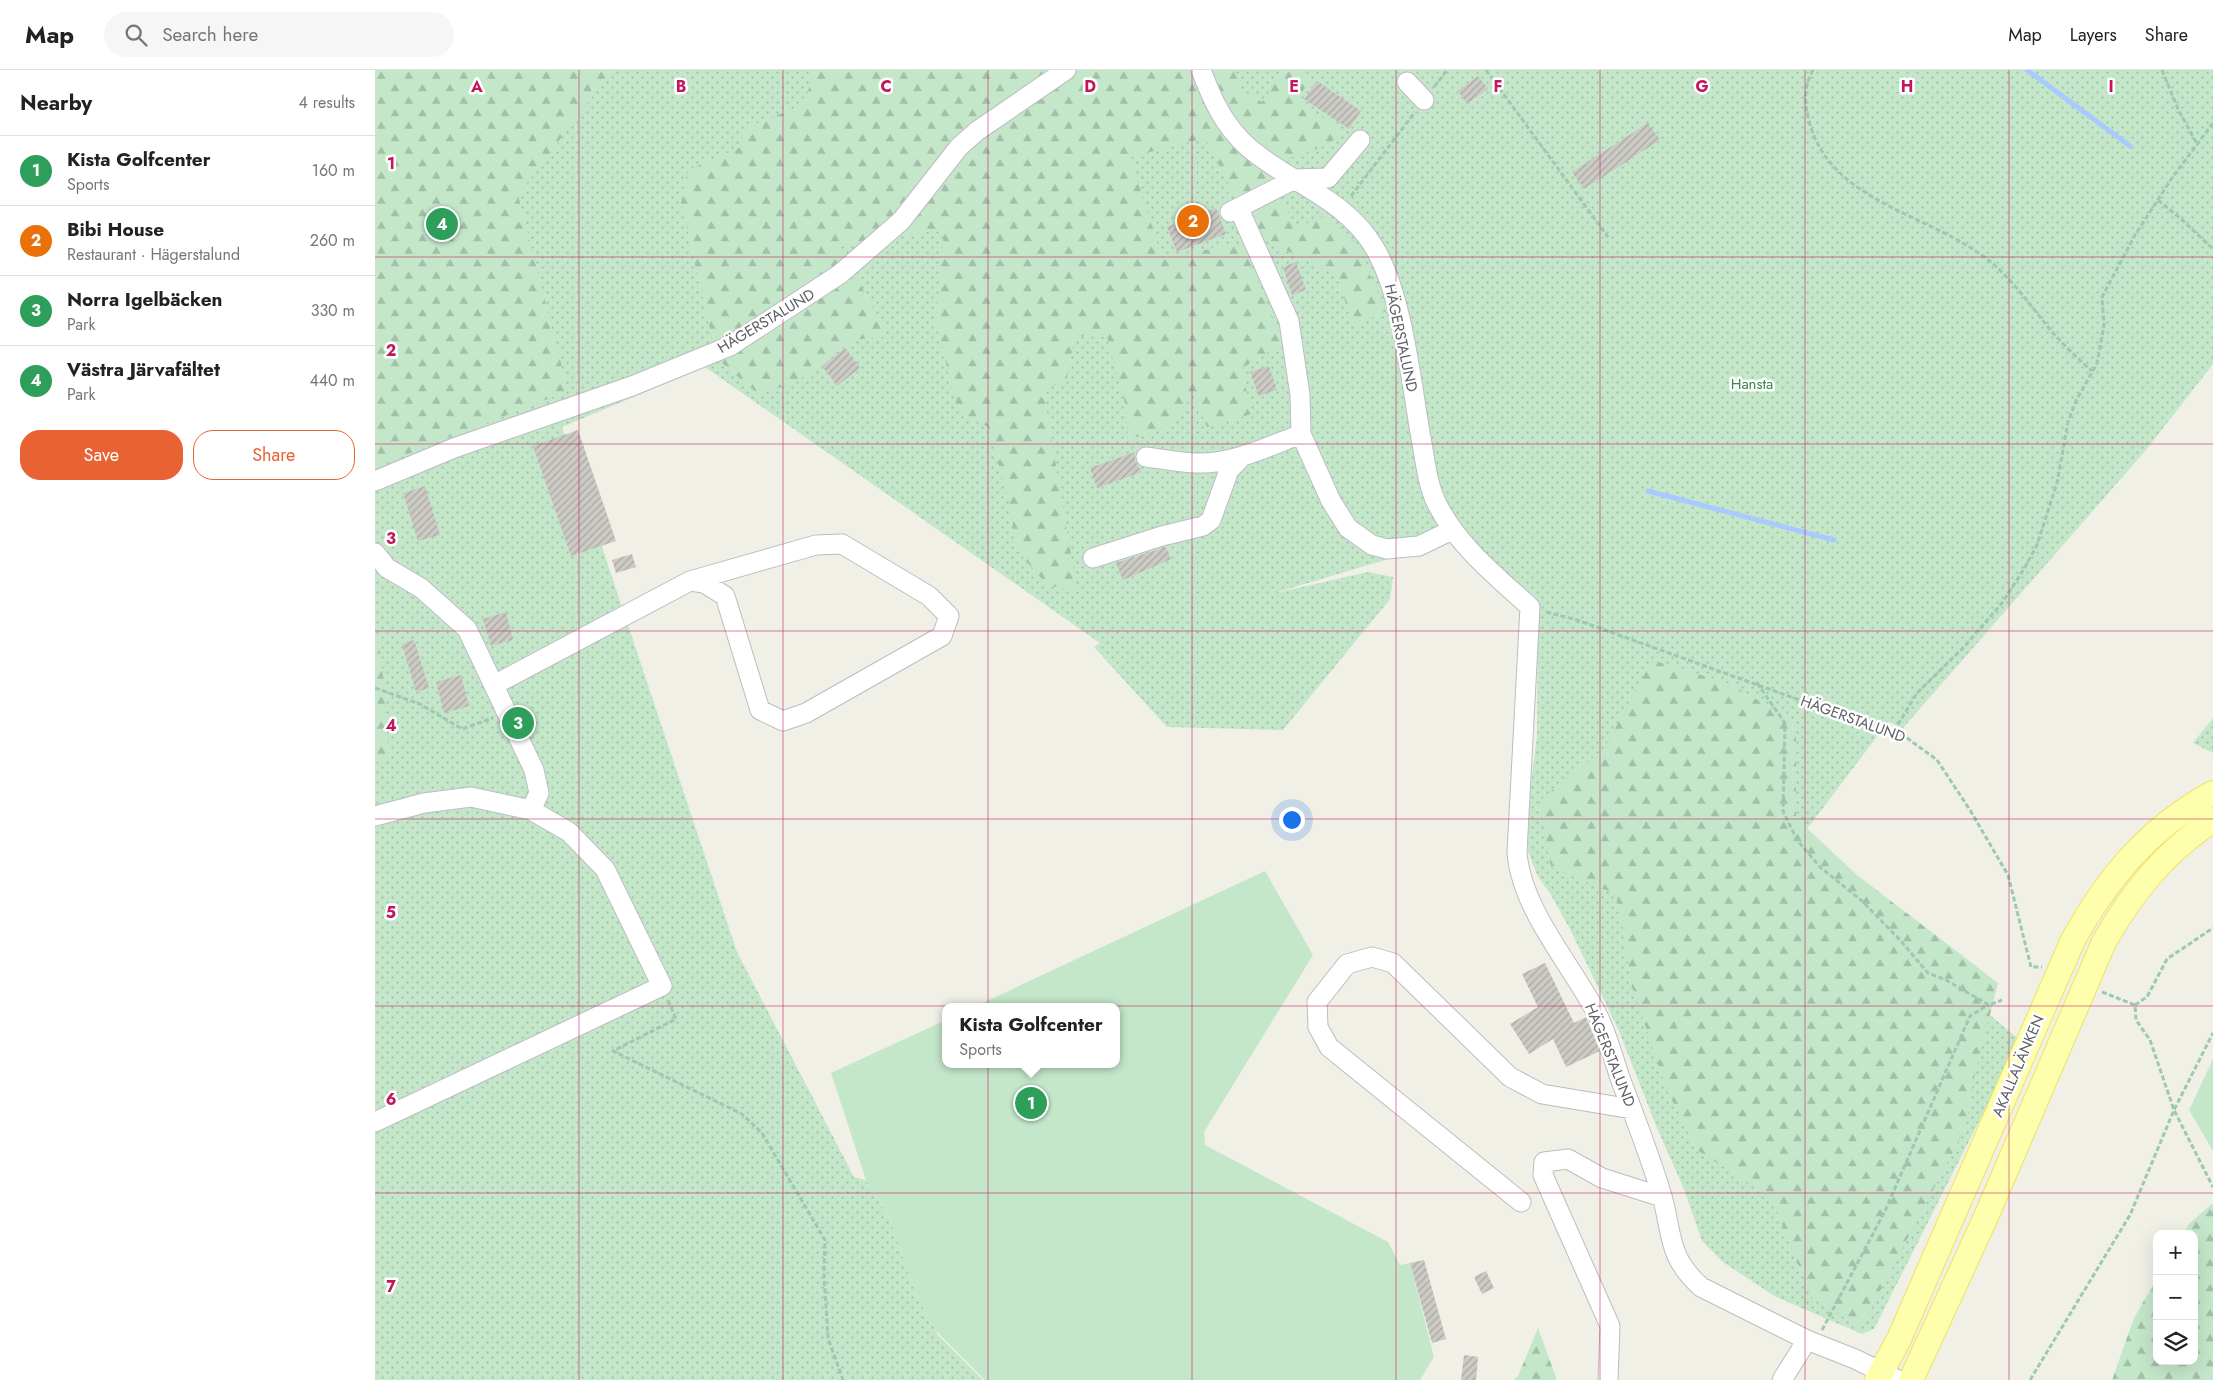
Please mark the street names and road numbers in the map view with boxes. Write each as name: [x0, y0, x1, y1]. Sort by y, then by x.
street label: HÄGERSTALUND: [1379, 282, 1423, 394]
street label: HÄGERSTALUND: [713, 283, 819, 359]
street label: HÄGERSTALUND: [1798, 690, 1908, 748]
street label: HÄGERSTALUND: [1579, 1000, 1641, 1110]
street label: AKALLALÄNKEN: [1987, 1011, 2049, 1121]

